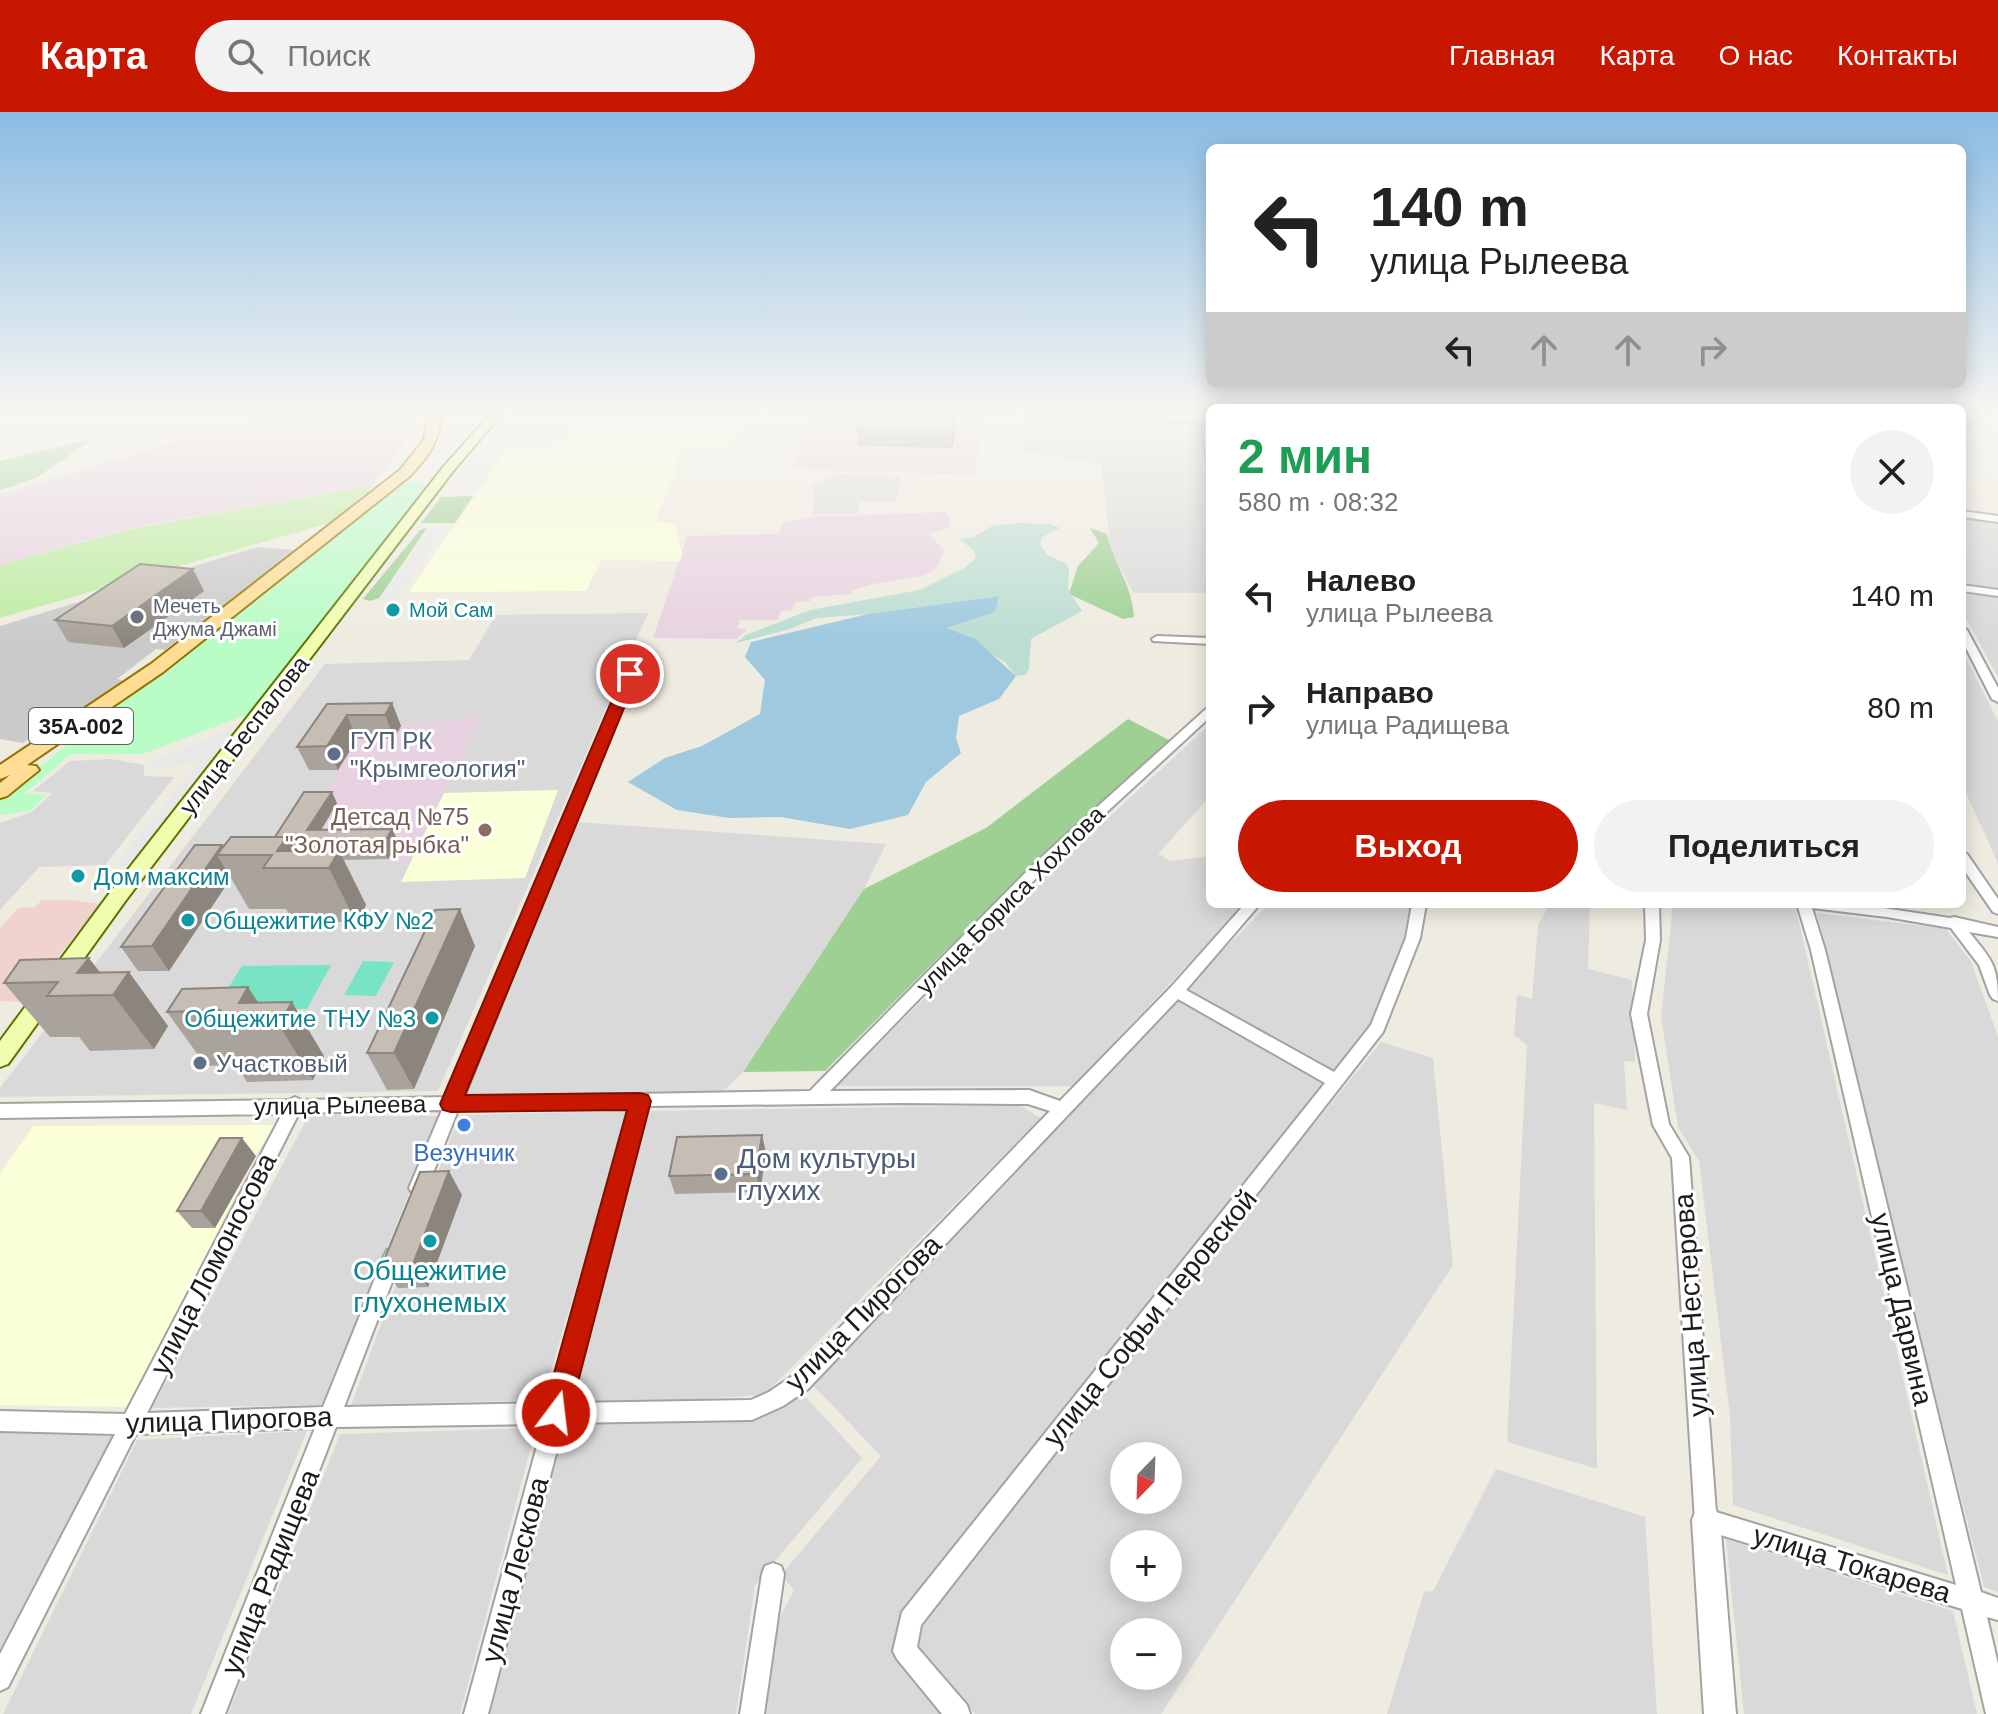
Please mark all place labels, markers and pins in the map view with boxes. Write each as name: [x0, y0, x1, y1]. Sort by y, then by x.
place label: Мечеть Джума Джамі: [153, 595, 277, 640]
place label: Мой Сам: [409, 599, 493, 621]
marker: Мой Сам: [384, 601, 402, 619]
marker: Мечеть Джума Джамі: [128, 608, 146, 626]
pin: [596, 640, 664, 708]
place label: ГУП РК "Крымгеология": [350, 727, 525, 782]
marker: ГУП РК "Крымгеология": [325, 745, 343, 763]
place label: Детсад №75 "Золотая рыбка": [285, 803, 469, 858]
marker: Детсад №75 "Золотая рыбка": [476, 821, 494, 839]
place label: Дом максим: [94, 863, 230, 890]
marker: Дом максим: [69, 867, 87, 885]
place label: Общежитие КФУ №2: [204, 907, 434, 934]
marker: Общежитие КФУ №2: [179, 911, 197, 929]
place label: Общежитие ТНУ №3: [184, 1005, 416, 1032]
marker: Общежитие ТНУ №3: [423, 1009, 441, 1027]
place label: Участковый: [216, 1050, 348, 1077]
marker: Участковый: [191, 1054, 209, 1072]
marker: Везунчик: [455, 1116, 473, 1134]
place label: Везунчик: [413, 1139, 515, 1166]
place label: Дом культуры глухих: [737, 1143, 916, 1206]
marker: Дом культуры глухих: [712, 1165, 730, 1183]
marker: Общежитие глухонемых: [421, 1232, 439, 1250]
place label: Общежитие глухонемых: [353, 1255, 507, 1318]

